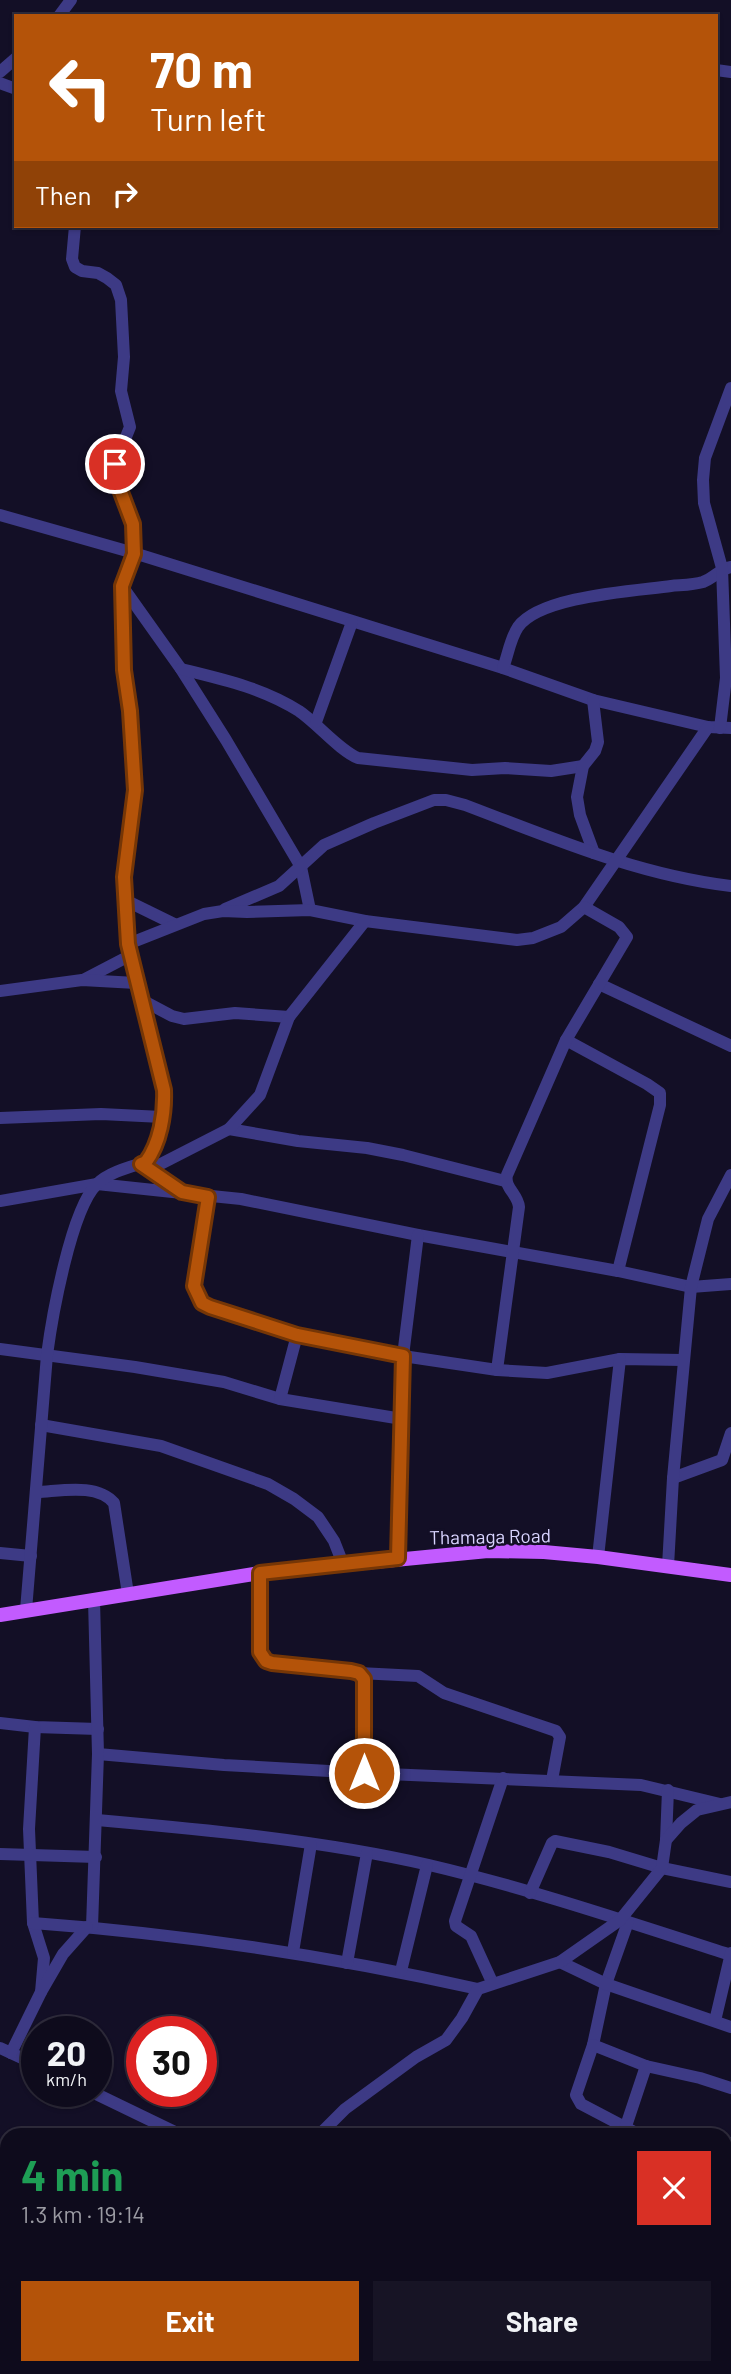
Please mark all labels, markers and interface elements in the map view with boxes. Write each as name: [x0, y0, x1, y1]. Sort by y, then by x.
text: 70 m: [150, 39, 253, 98]
icon: left: [35, 42, 126, 133]
text: Turn left: [150, 99, 267, 137]
icon: right: [106, 175, 144, 213]
text: Then: [35, 179, 92, 210]
pin: [85, 434, 145, 494]
icon: arrive: [96, 445, 134, 483]
street label: Thamaga Road: [429, 1523, 551, 1549]
position arrow: [327, 1736, 401, 1810]
speed limit sign: 30: [126, 2016, 217, 2107]
text: 20: [47, 2031, 86, 2073]
text: km/h: [46, 2068, 87, 2090]
text: 4 min: [21, 2149, 124, 2199]
button: close: [637, 2151, 711, 2225]
text: 1.3 km · 19:14: [21, 2200, 145, 2228]
button: Exit: [21, 2281, 359, 2361]
button: Share: [373, 2281, 711, 2361]

